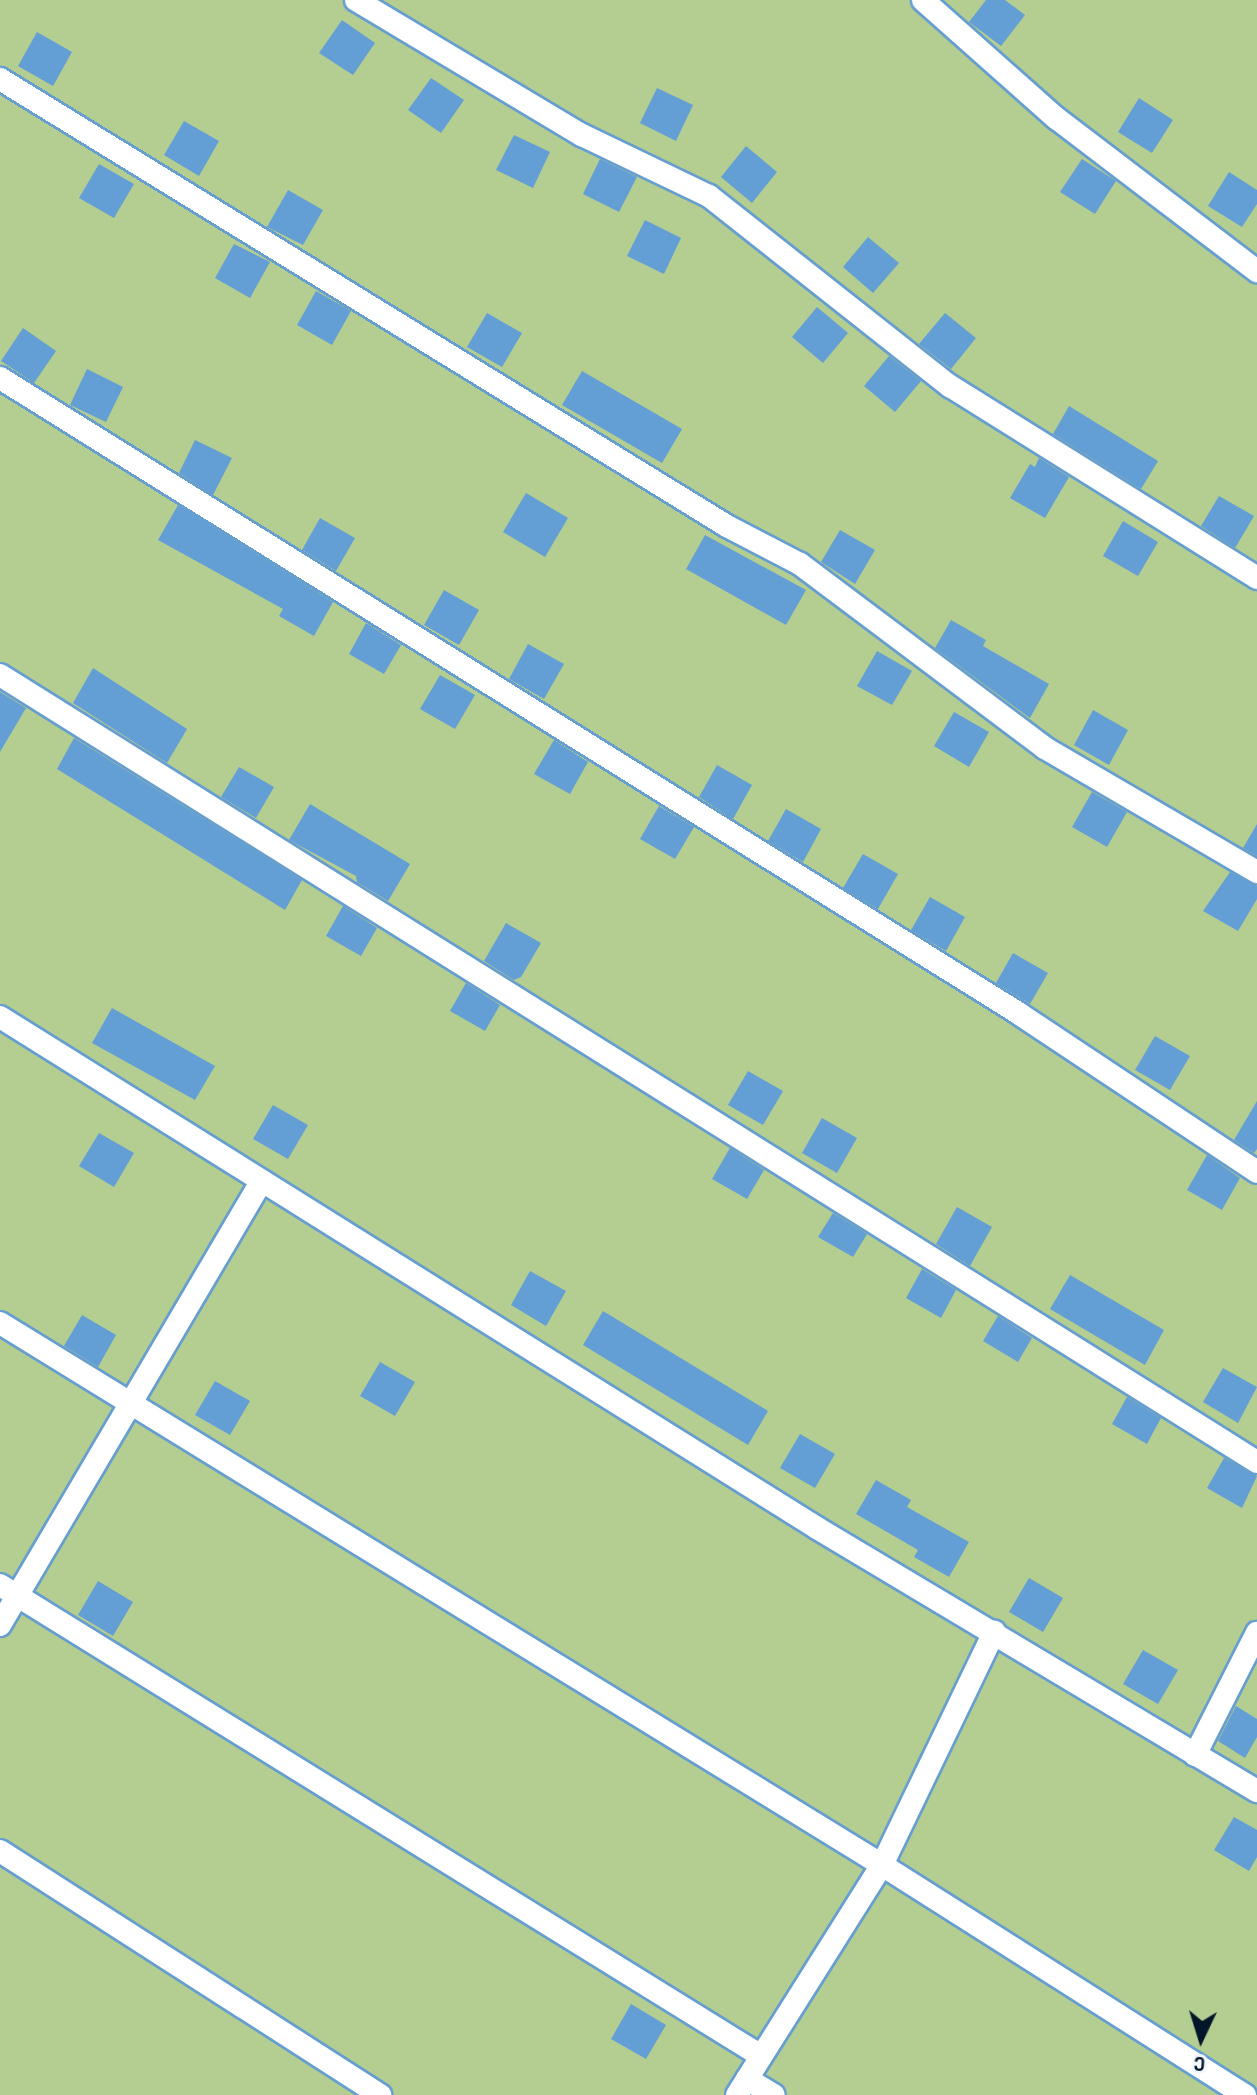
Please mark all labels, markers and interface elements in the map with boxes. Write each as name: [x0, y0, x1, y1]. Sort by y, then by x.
north arrow: [1161, 1999, 1241, 2079]
text: С: [1193, 2050, 1206, 2077]

